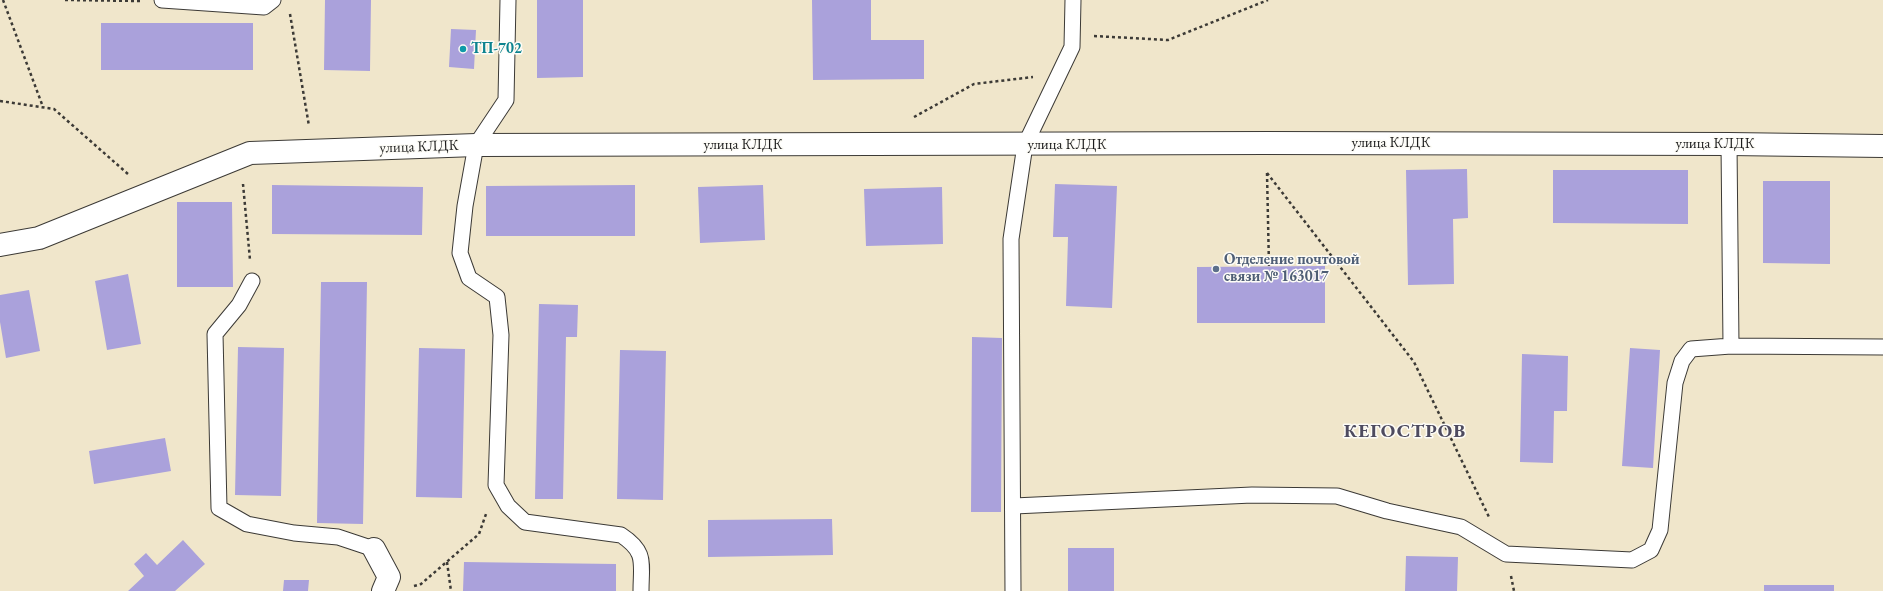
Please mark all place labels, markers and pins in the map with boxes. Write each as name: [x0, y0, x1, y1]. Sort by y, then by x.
place label: ТП-702: [471, 40, 522, 58]
marker: ТП-702: [458, 44, 468, 54]
place label: Отделение почтовой связи № 163017: [1224, 251, 1360, 286]
marker: Отделение почтовой связи № 163017: [1211, 264, 1221, 274]

